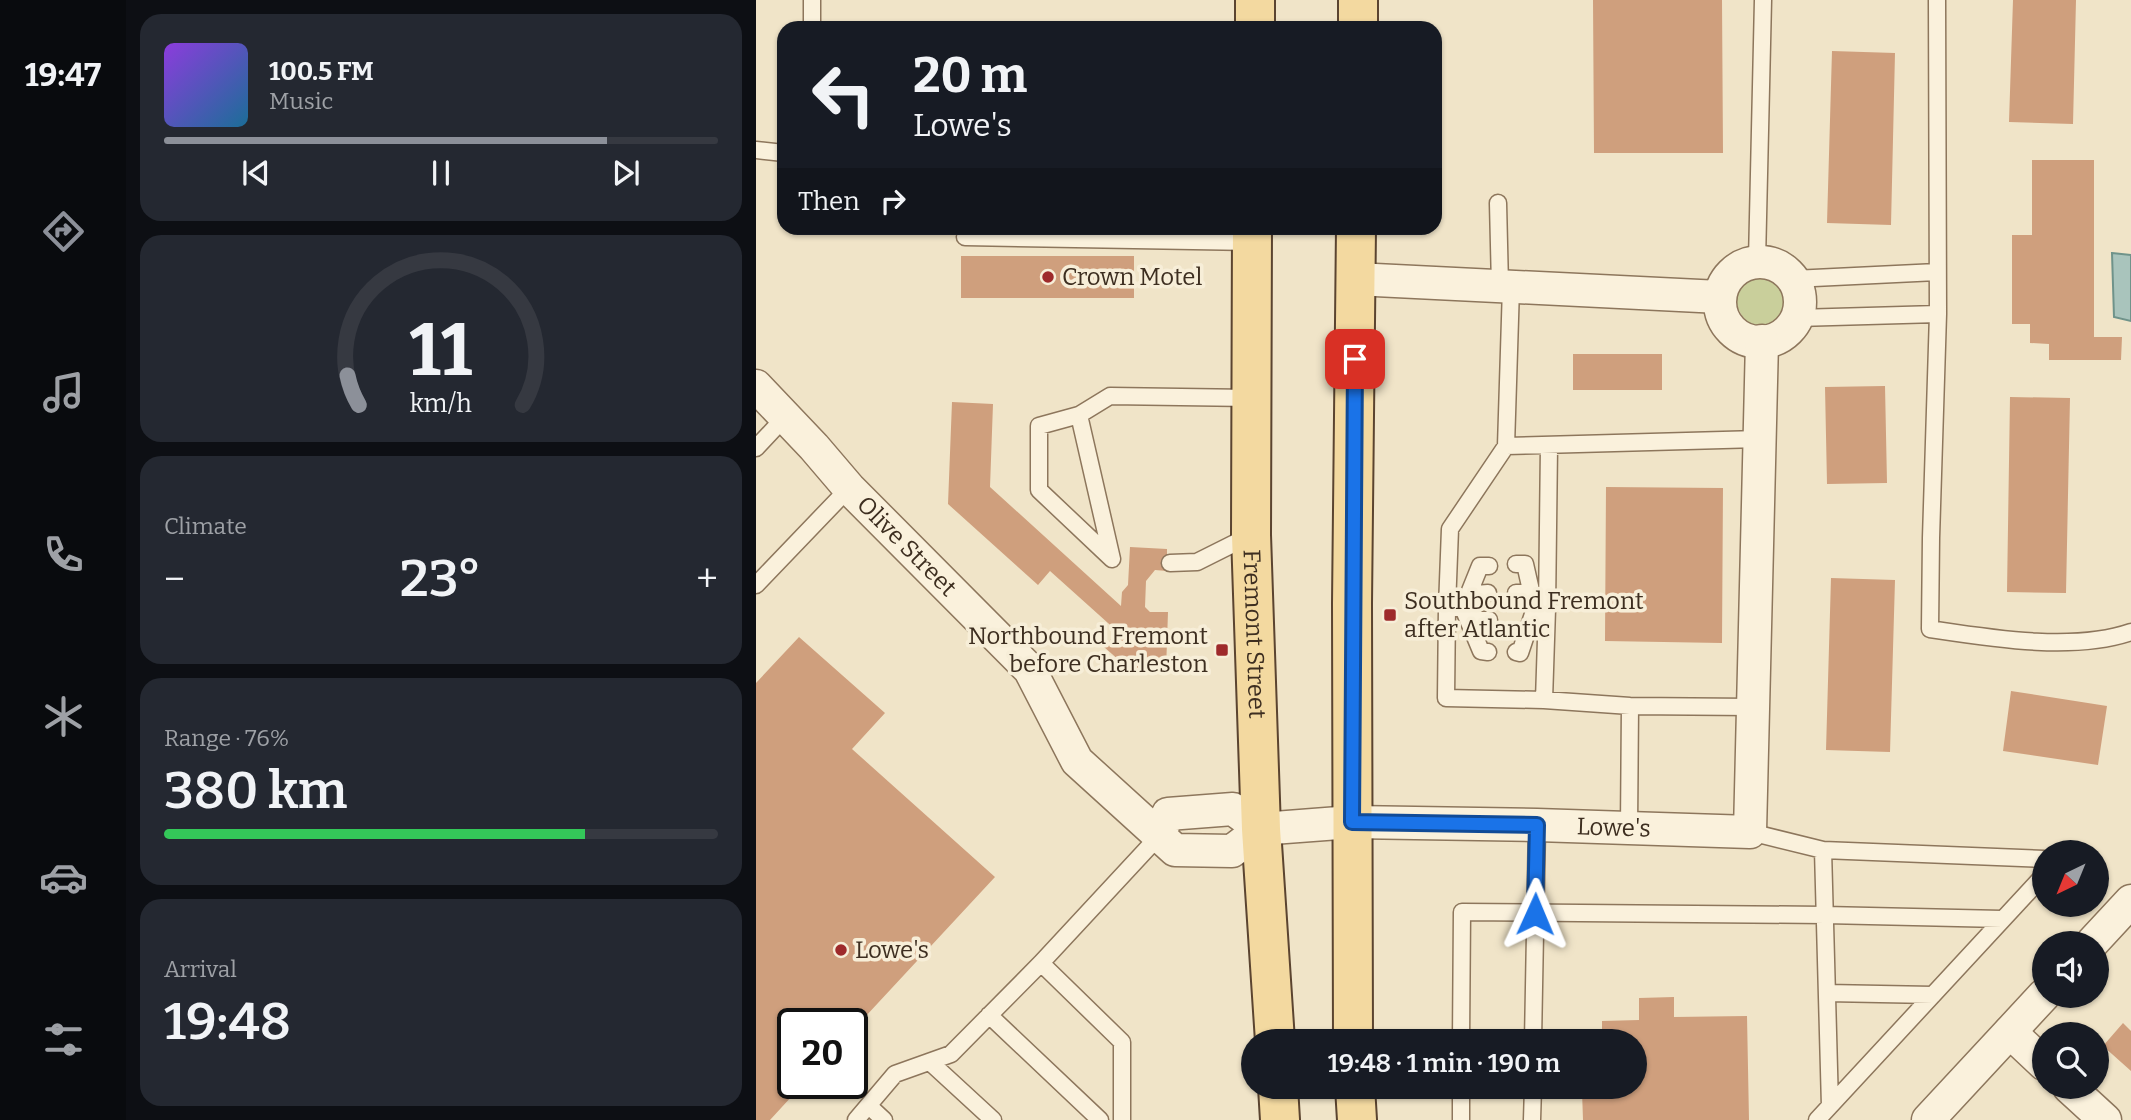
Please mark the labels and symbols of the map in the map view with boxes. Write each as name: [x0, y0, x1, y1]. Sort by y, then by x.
place label: Crown Motel: [1062, 263, 1202, 291]
marker: Crown Motel: [1040, 269, 1056, 285]
pin: [1325, 329, 1385, 389]
street label: Olive Street: [851, 490, 963, 602]
street label: Fremont Street: [1237, 549, 1271, 719]
place label: Southbound Fremont after Atlantic: [1404, 587, 1644, 643]
marker: Southbound Fremont after Atlantic: [1382, 607, 1398, 623]
place label: Northbound Fremont before Charleston: [968, 622, 1208, 678]
marker: Northbound Fremont before Charleston: [1214, 642, 1230, 658]
street label: Lowe's: [1576, 812, 1651, 843]
north arrow: [2032, 840, 2109, 917]
position arrow: [1498, 877, 1572, 951]
place label: Lowe's: [855, 936, 929, 964]
marker: Lowe's: [833, 942, 849, 958]
speed limit sign: 20: [777, 1008, 868, 1099]

